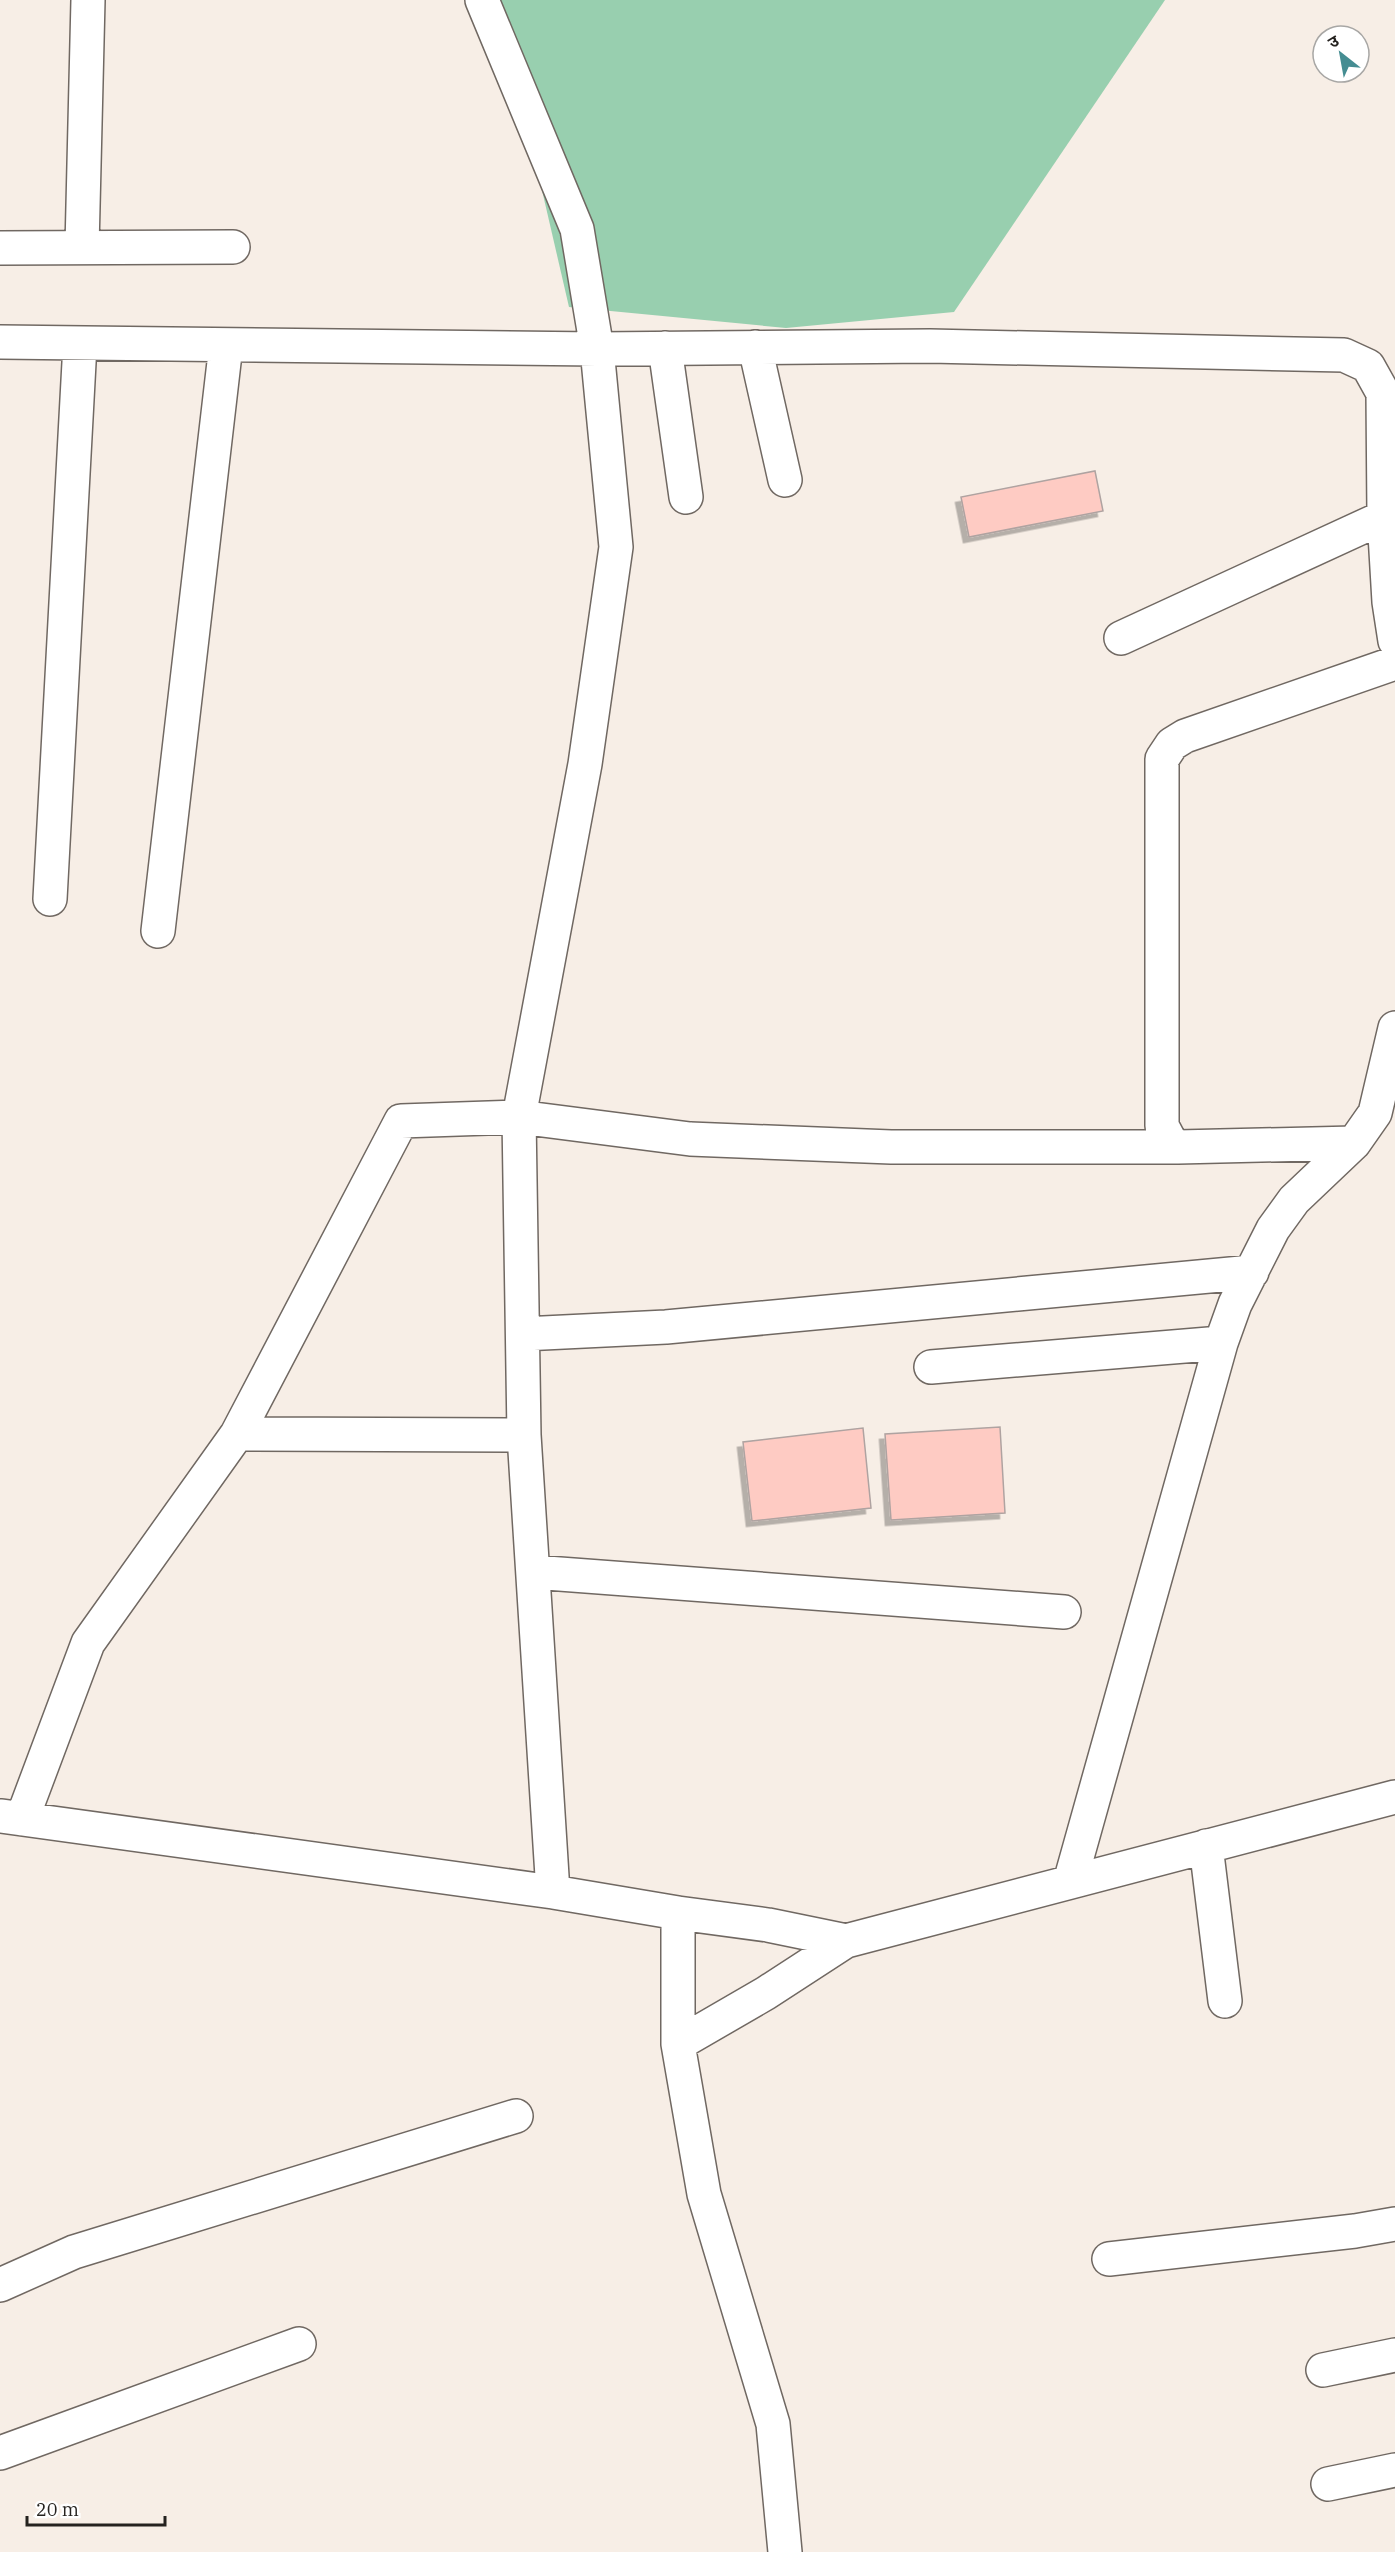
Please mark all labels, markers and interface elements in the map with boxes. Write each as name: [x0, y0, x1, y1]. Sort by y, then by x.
north arrow: [1311, 24, 1371, 84]
text: उ: [1324, 30, 1343, 52]
scale bar: [27, 2489, 165, 2527]
text: 20 m: [36, 2498, 79, 2521]

